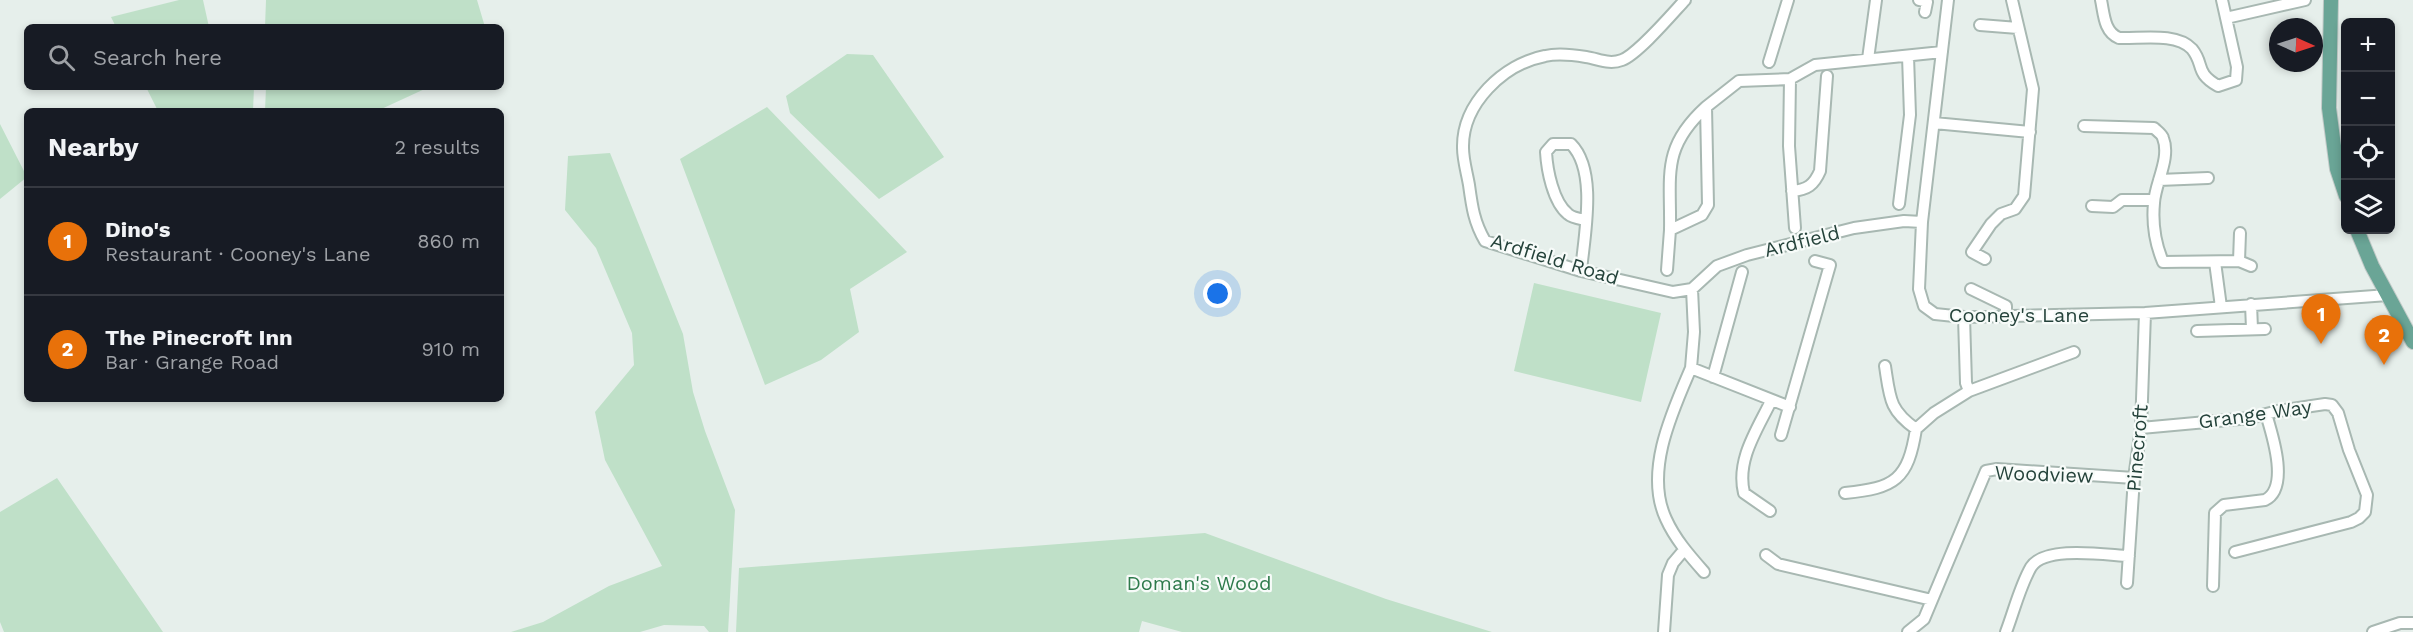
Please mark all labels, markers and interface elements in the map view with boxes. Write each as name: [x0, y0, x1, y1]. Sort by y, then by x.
north arrow: [2269, 18, 2323, 72]
map controls: [2341, 18, 2395, 234]
button: +: [2341, 18, 2395, 72]
search box: [24, 24, 504, 90]
icon: search: [45, 41, 78, 74]
text: Search here: [93, 45, 222, 70]
button: −: [2341, 72, 2395, 126]
button: locate: [2341, 126, 2395, 180]
text: Nearby: [48, 132, 139, 162]
text: 2 results: [395, 135, 480, 159]
button: layers: [2341, 180, 2395, 234]
text: Dino's: [105, 217, 171, 242]
street label: Ardfield: [1762, 220, 1842, 262]
street label: Ardfield Road: [1488, 228, 1622, 290]
text: 1: [63, 229, 72, 253]
text: 860 m: [417, 229, 480, 253]
text: Restaurant · Cooney's Lane: [105, 242, 371, 266]
your location: [1203, 279, 1232, 308]
pin: 1: [2302, 294, 2340, 344]
street label: Cooney's Lane: [1949, 303, 2089, 327]
pin: 2: [2364, 316, 2404, 365]
text: The Pinecroft Inn: [105, 325, 293, 350]
text: 2: [62, 337, 73, 361]
text: 910 m: [422, 337, 480, 361]
text: Bar · Grange Road: [105, 350, 279, 374]
street label: Grange Way: [2197, 394, 2314, 434]
street label: Pinecroft: [2121, 403, 2153, 493]
street label: Woodview: [1994, 460, 2094, 488]
park label: Doman's Wood: [1126, 571, 1272, 595]

